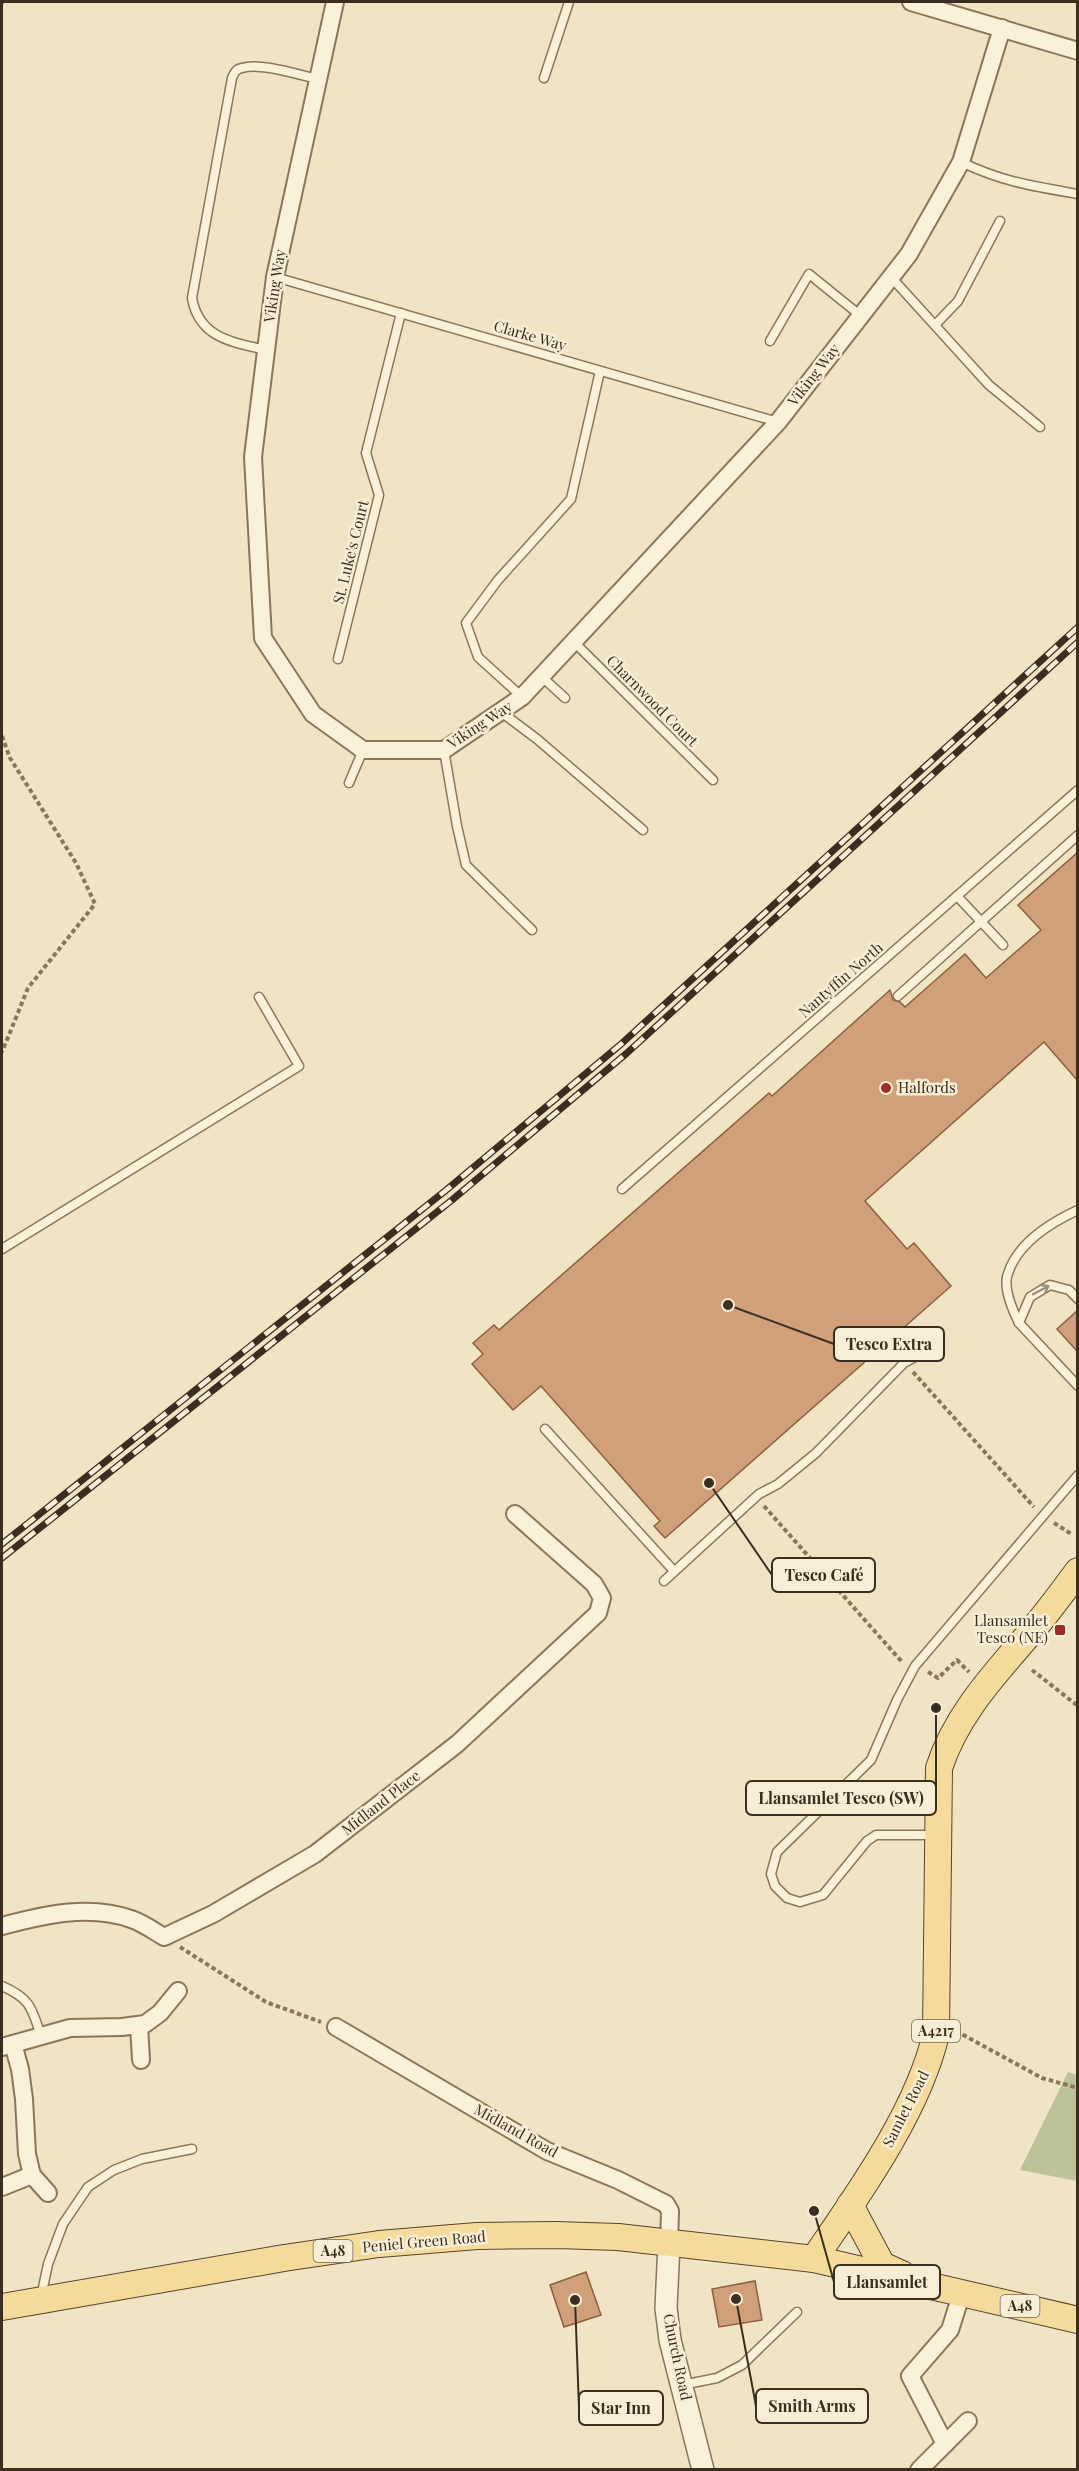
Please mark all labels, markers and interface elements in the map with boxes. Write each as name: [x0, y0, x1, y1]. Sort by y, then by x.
street label: Viking Way: [258, 247, 290, 325]
street label: Clarke Way: [492, 315, 569, 355]
street label: Viking Way: [782, 339, 844, 410]
street label: St. Luke's Court: [327, 497, 373, 606]
street label: Charnwood Court: [603, 650, 703, 751]
street label: Viking Way: [442, 695, 516, 753]
street label: Nantyffin North: [794, 937, 887, 1021]
place label: Halfords: [898, 1077, 956, 1097]
marker: Halfords: [879, 1081, 893, 1095]
one-way arrow: [1032, 1284, 1050, 1295]
callout: Tesco Extra: [834, 1327, 944, 1361]
text: Tesco Extra: [846, 1333, 933, 1354]
callout: Tesco Café: [772, 1558, 875, 1592]
text: Tesco Café: [784, 1564, 864, 1585]
place label: Llansamlet Tesco (NE): [974, 1610, 1049, 1647]
marker: Llansamlet Tesco (NE): [1053, 1623, 1067, 1637]
street label: Midland Place: [337, 1765, 424, 1839]
callout: Llansamlet Tesco (SW): [746, 1781, 936, 1815]
text: Llansamlet Tesco (SW): [758, 1787, 924, 1808]
road number: A4217: [912, 2020, 960, 2042]
street label: Samlet Road: [877, 2067, 933, 2150]
street label: Midland Road: [471, 2099, 562, 2162]
street label: Peniel Green Road: [361, 2226, 487, 2256]
road number: A48: [314, 2240, 352, 2262]
callout: Llansamlet: [834, 2265, 940, 2299]
text: Llansamlet: [846, 2271, 928, 2292]
road number: A48: [1000, 2295, 1040, 2317]
street label: Church Road: [659, 2312, 697, 2402]
callout: Smith Arms: [756, 2389, 868, 2423]
callout: Star Inn: [579, 2391, 663, 2425]
text: Smith Arms: [768, 2395, 856, 2416]
text: Star Inn: [591, 2397, 651, 2418]

